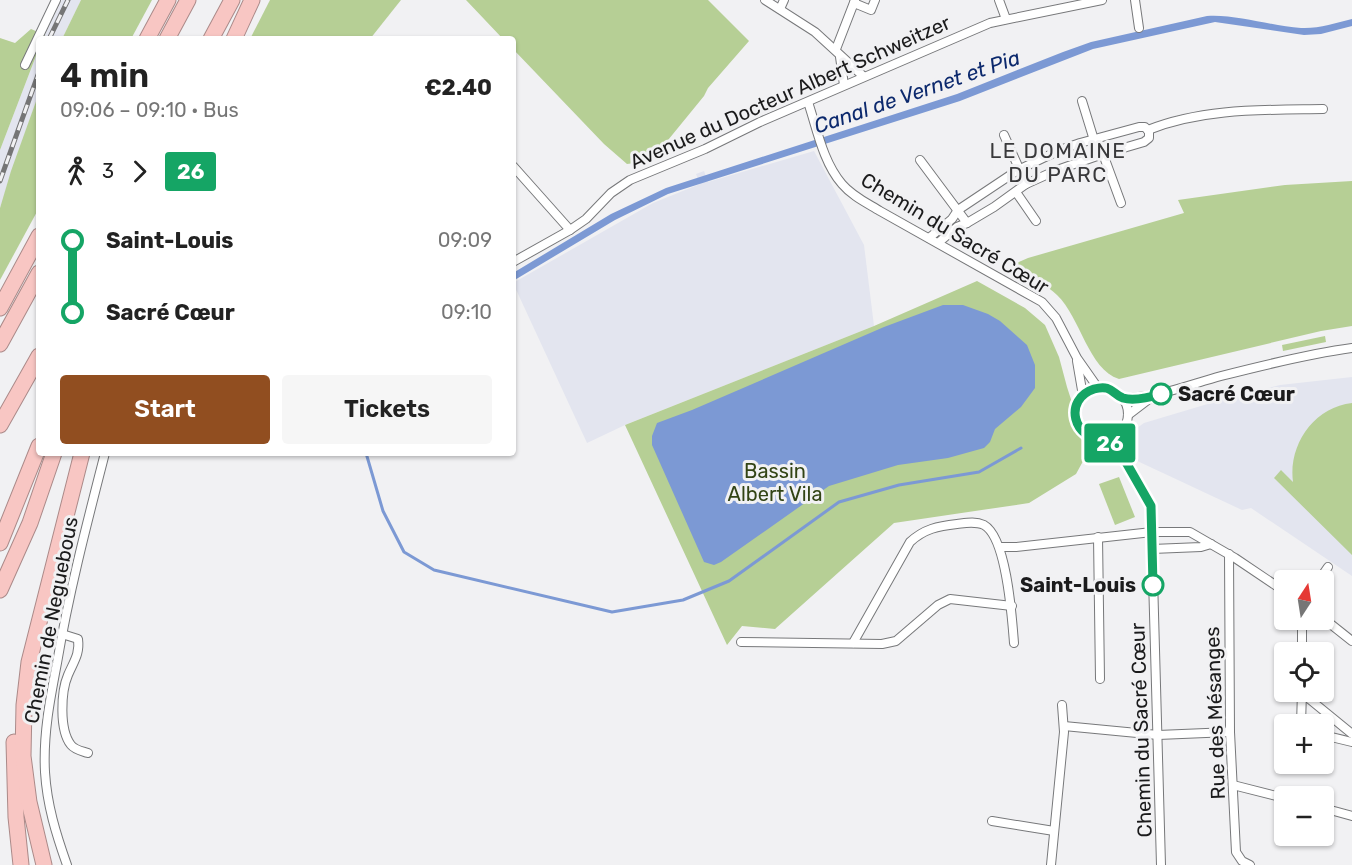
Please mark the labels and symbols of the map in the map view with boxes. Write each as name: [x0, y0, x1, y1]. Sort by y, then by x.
street label: Avenue du Docteur Albert Schweitzer: [626, 10, 954, 174]
water label: Canal de Vernet et Pia: [810, 44, 1023, 139]
district label: LE DOMAINE DU PARC: [989, 138, 1127, 187]
street label: Chemin du Sacré Cœur: [857, 167, 1054, 299]
place label: Sacré Cœur: [1178, 382, 1295, 406]
marker: Sacré Cœur: [1150, 383, 1172, 405]
line badge: 26: [1083, 424, 1137, 462]
park label: Bassin Albert Vila: [728, 459, 822, 506]
street label: Chemin de Neguebous: [19, 515, 83, 725]
north arrow: [1274, 570, 1334, 630]
place label: Saint-Louis: [1020, 573, 1136, 597]
marker: Saint-Louis: [1142, 574, 1164, 596]
street label: Chemin du Sacré Cœur: [1125, 622, 1157, 838]
street label: Rue des Mésanges: [1200, 626, 1230, 800]

